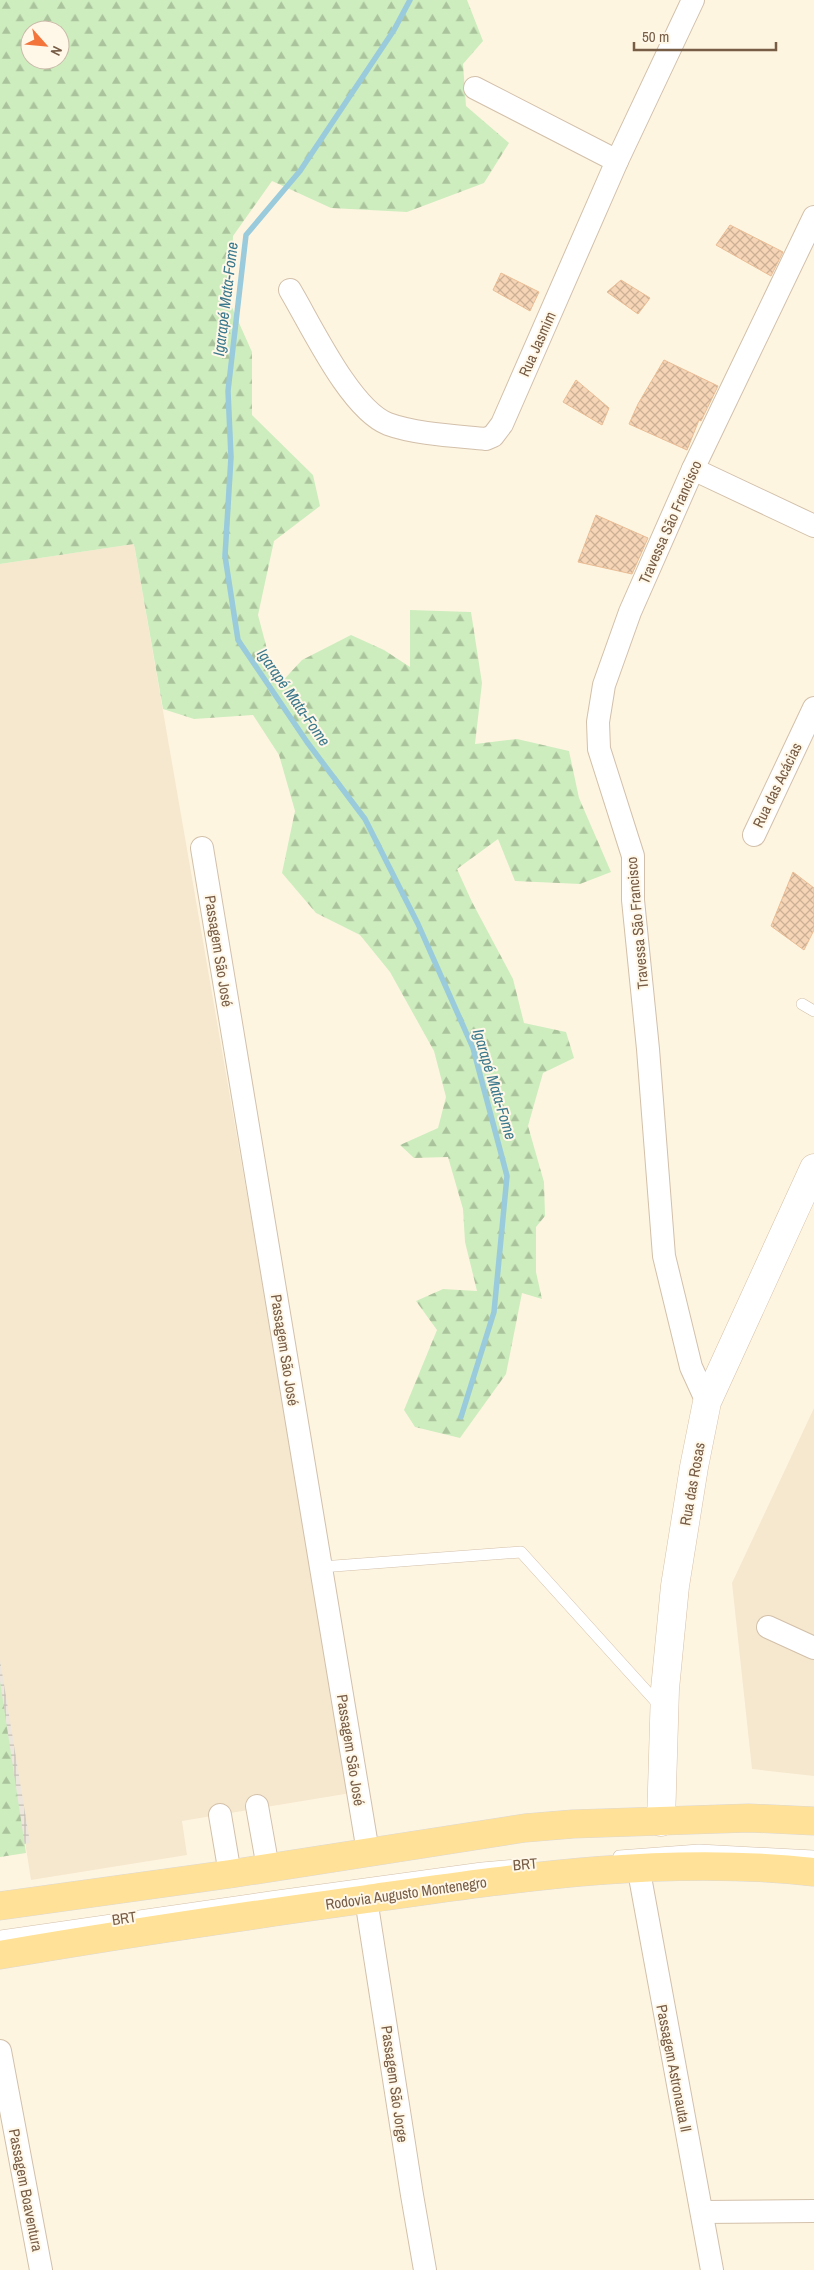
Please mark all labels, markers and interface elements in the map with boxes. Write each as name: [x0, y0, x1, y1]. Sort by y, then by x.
north arrow: [20, 20, 70, 70]
scale bar: [634, 20, 776, 52]
text: 50 m: [642, 26, 669, 47]
text: N: [47, 43, 66, 59]
water label: Igarapé Mata-Fome: [207, 241, 243, 357]
street label: Rua Jasmim: [513, 308, 561, 380]
street label: Travessa São Francisco: [633, 457, 707, 587]
water label: Igarapé Mata-Fome: [252, 644, 336, 750]
street label: Rua das Acácias: [747, 739, 807, 831]
street label: Travessa São Francisco: [621, 856, 653, 990]
street label: Passagem São José: [200, 894, 238, 1009]
water label: Igarapé Mata-Fome: [468, 1026, 522, 1142]
street label: Passagem São José: [266, 1293, 304, 1408]
street label: Rua das Rosas: [674, 1441, 710, 1527]
street label: Passagem São José: [332, 1693, 370, 1808]
street label: BRT: [512, 1852, 539, 1876]
street label: Rodovia Augusto Montenegro: [324, 1871, 488, 1915]
street label: BRT: [110, 1906, 138, 1930]
street label: Passagem Astronauta ll: [651, 2003, 697, 2133]
street label: Passagem São Jorge: [376, 2024, 414, 2144]
street label: Passagem Boaventura: [4, 2127, 48, 2253]

